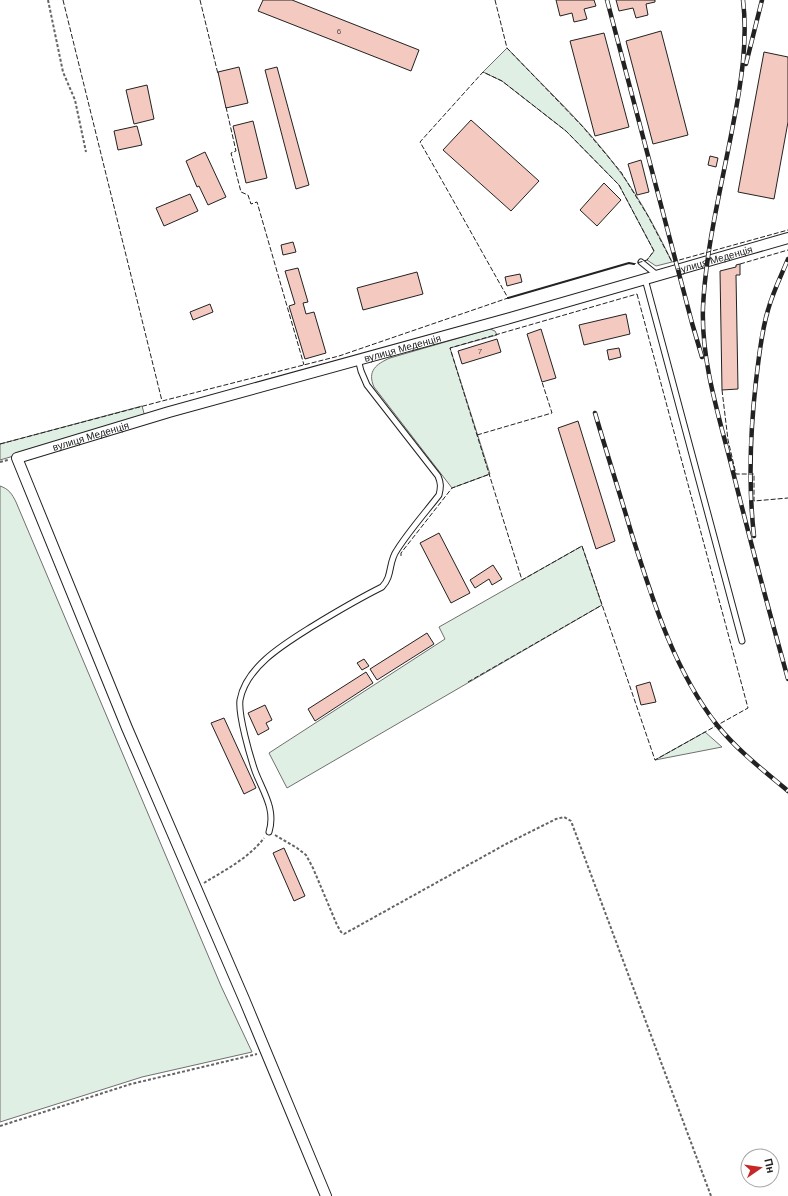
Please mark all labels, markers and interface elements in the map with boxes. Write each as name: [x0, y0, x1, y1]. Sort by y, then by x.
house number: 6: [337, 27, 342, 36]
street label: вулиця Меденція: [675, 243, 754, 276]
street label: вулиця Меденція: [363, 332, 442, 364]
house number: 7: [478, 347, 483, 356]
street label: вулиця Меденція: [51, 419, 130, 453]
north arrow: [740, 1148, 780, 1188]
text: Пн: [762, 1157, 777, 1174]

